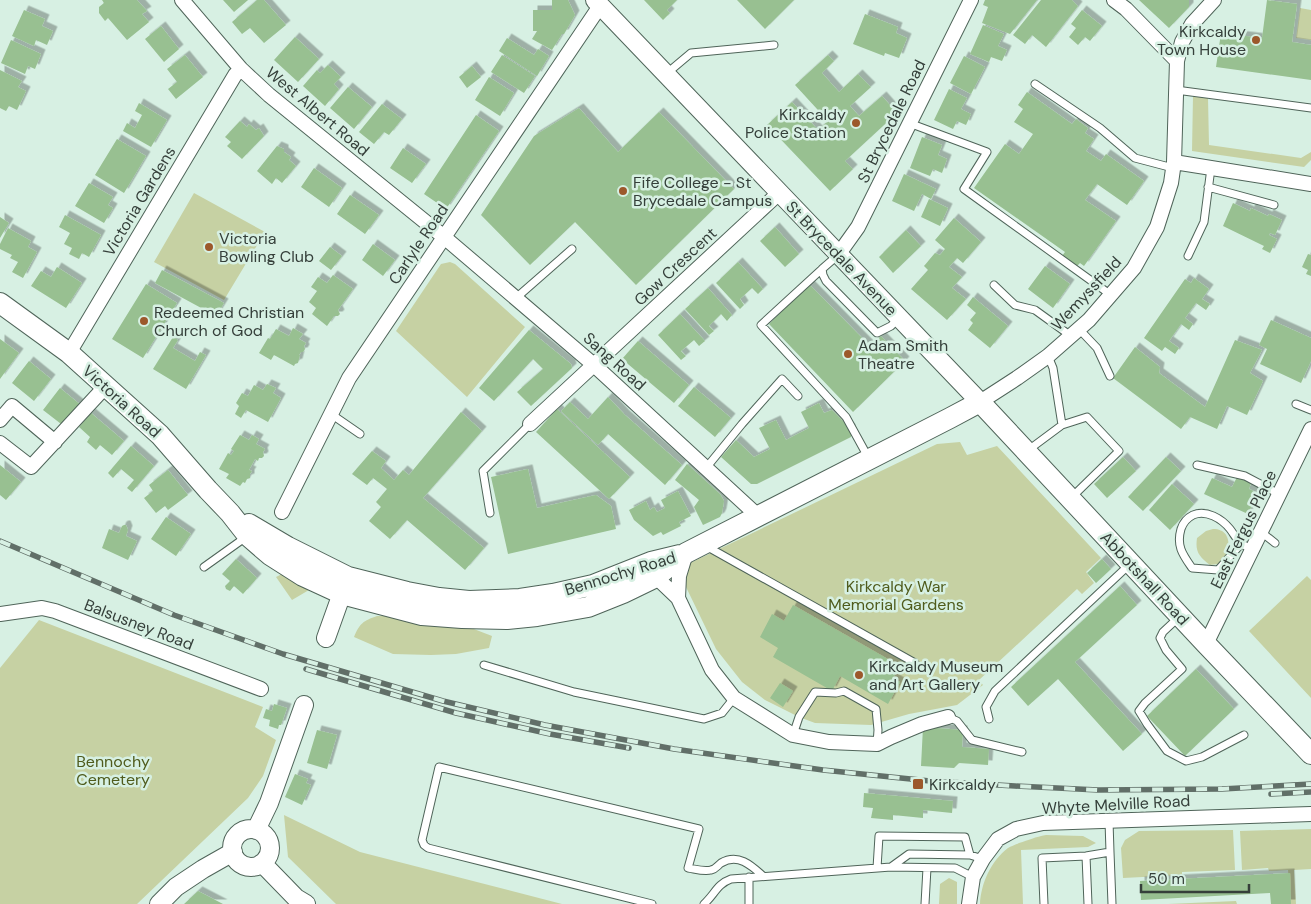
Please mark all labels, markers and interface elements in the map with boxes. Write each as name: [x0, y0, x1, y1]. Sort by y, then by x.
place label: Kirkcaldy Town House: [1157, 21, 1246, 60]
marker: Kirkcaldy Town House: [1250, 34, 1262, 46]
street label: St Brycedale Road: [852, 56, 930, 186]
street label: West Albert Road: [262, 62, 374, 161]
place label: Kirkcaldy Police Station: [745, 104, 846, 143]
marker: Kirkcaldy Police Station: [850, 117, 862, 129]
street label: Victoria Gardens: [98, 142, 180, 260]
place label: Fife College - St Brycedale Campus: [633, 172, 772, 211]
marker: Fife College - St Brycedale Campus: [617, 185, 629, 197]
street label: St Brycedale Avenue: [781, 196, 902, 320]
street label: Carlyle Road: [384, 200, 453, 289]
street label: Gow Crescent: [630, 223, 721, 310]
place label: Victoria Bowling Club: [219, 228, 314, 267]
marker: Victoria Bowling Club: [203, 241, 215, 253]
street label: Wemyssfield: [1047, 252, 1126, 335]
place label: Redeemed Christian Church of God: [154, 302, 304, 341]
marker: Redeemed Christian Church of God: [138, 315, 150, 327]
street label: Sang Road: [579, 328, 651, 395]
place label: Adam Smith Theatre: [858, 335, 948, 374]
marker: Adam Smith Theatre: [842, 348, 854, 360]
street label: Victoria Road: [78, 360, 165, 442]
street label: East Fergus Place: [1206, 467, 1281, 592]
street label: Abbotshall Road: [1096, 527, 1193, 630]
street label: Bennochy Road: [562, 547, 678, 600]
park label: Kirkcaldy War Memorial Gardens: [828, 576, 964, 615]
street label: Balsusney Road: [81, 594, 197, 655]
place label: Kirkcaldy Museum and Art Gallery: [869, 656, 1003, 695]
marker: Kirkcaldy Museum and Art Gallery: [853, 669, 865, 681]
park label: Bennochy Cemetery: [76, 751, 150, 790]
place label: Kirkcaldy: [929, 774, 996, 795]
marker: Kirkcaldy: [911, 777, 925, 791]
street label: Whyte Melville Road: [1041, 790, 1191, 819]
scale bar: [1141, 862, 1248, 894]
text: 50 m: [1148, 869, 1185, 889]

